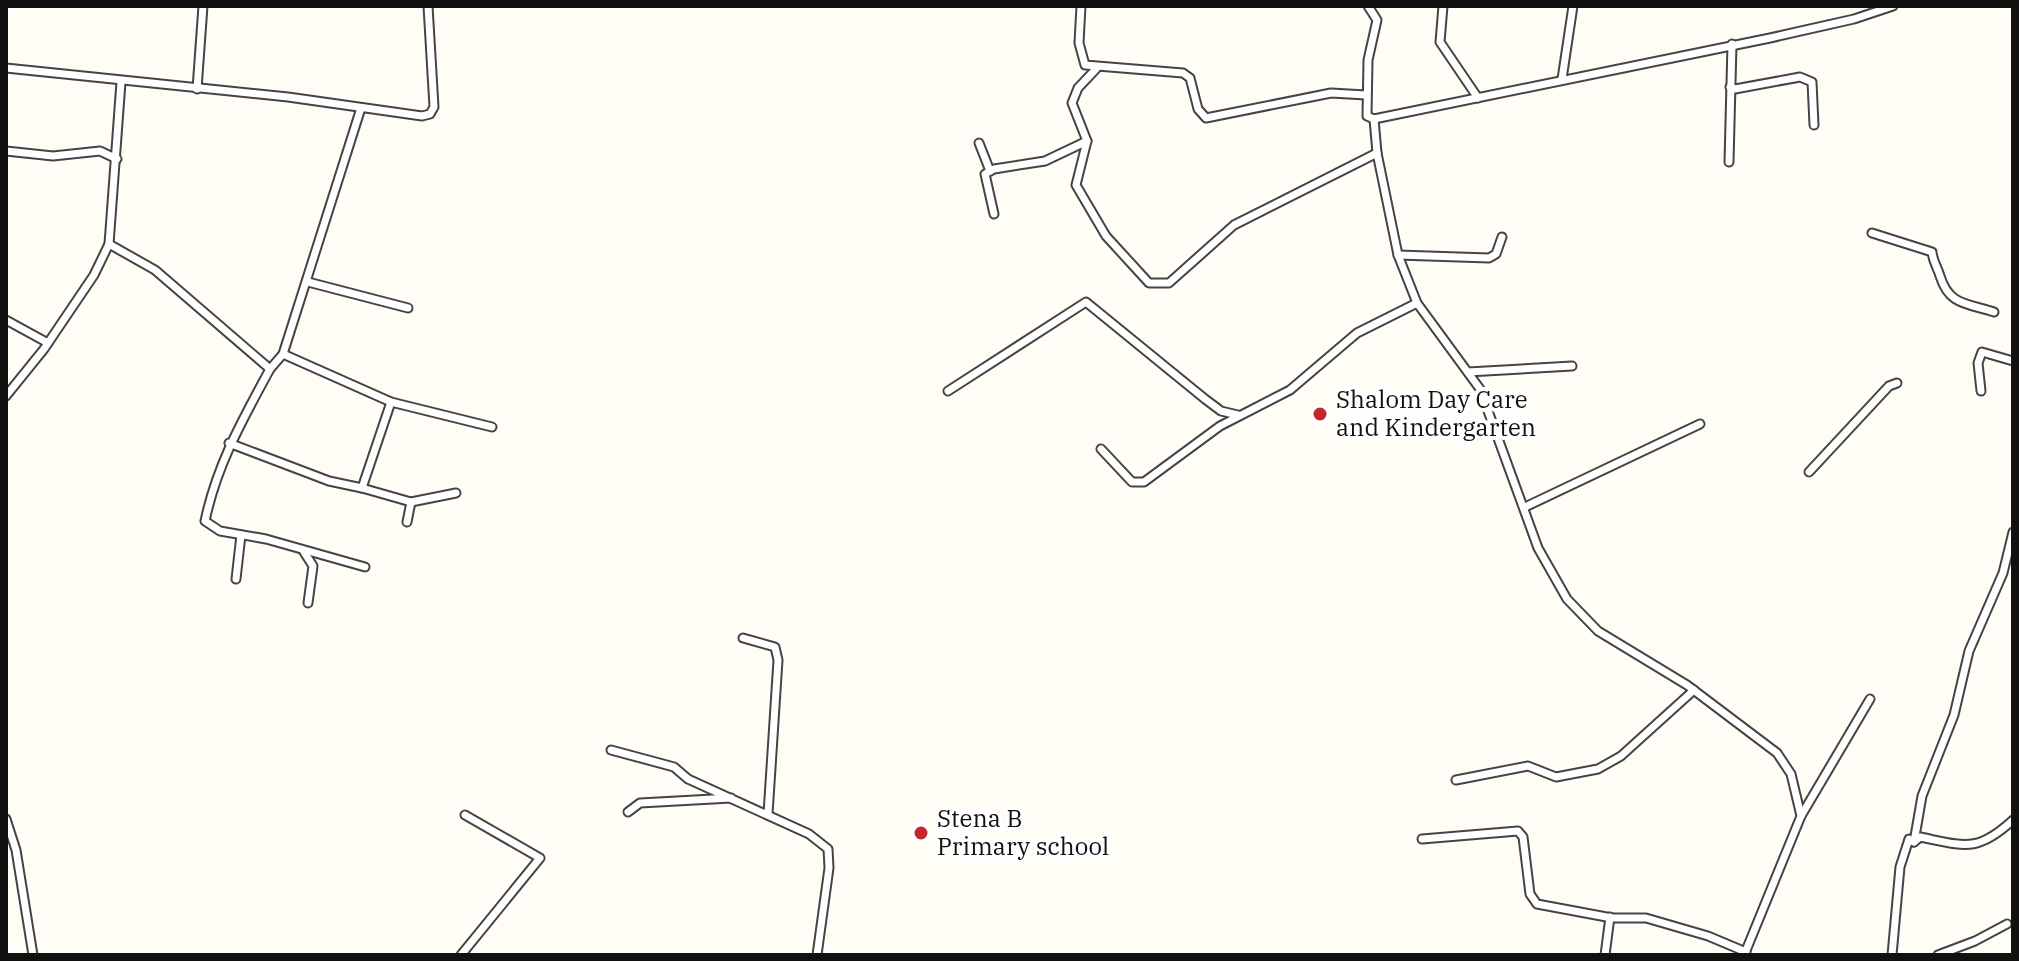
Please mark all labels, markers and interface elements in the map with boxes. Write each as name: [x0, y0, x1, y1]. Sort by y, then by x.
place label: Shalom Day Care and Kindergarten: [1336, 383, 1536, 443]
marker: Shalom Day Care and Kindergarten: [1311, 405, 1329, 423]
place label: Stena B Primary school: [937, 802, 1109, 862]
marker: Stena B Primary school: [912, 824, 930, 842]

